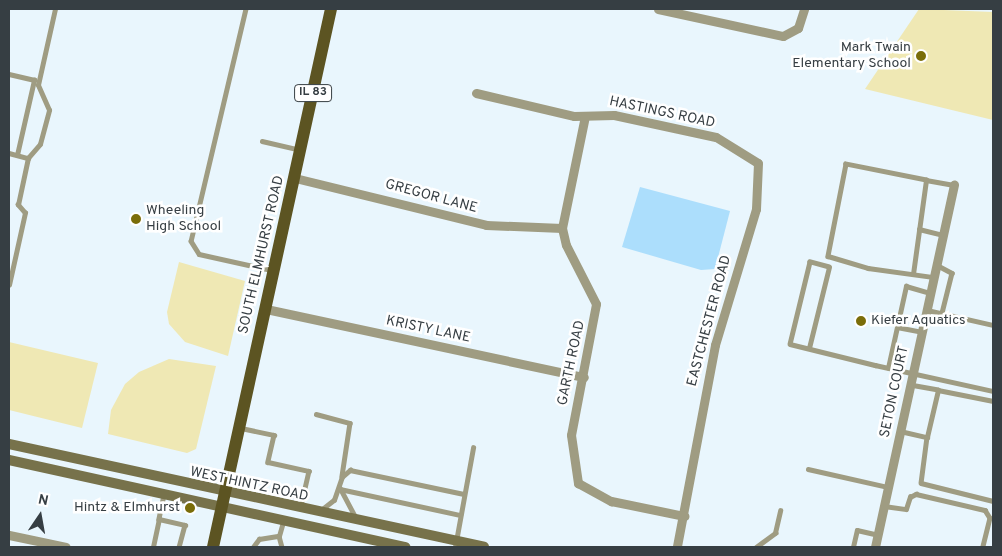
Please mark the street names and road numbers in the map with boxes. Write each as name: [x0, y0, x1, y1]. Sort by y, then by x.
road number: IL 83: [293, 84, 333, 102]
street label: HASTINGS ROAD: [608, 94, 716, 132]
street label: SOUTH ELMHURST ROAD: [236, 174, 288, 336]
street label: GREGOR LANE: [383, 177, 479, 217]
street label: EASTCHESTER ROAD: [684, 254, 736, 388]
street label: KRISTY LANE: [384, 313, 472, 347]
street label: GARTH ROAD: [555, 319, 589, 407]
street label: SETON COURT: [877, 345, 913, 439]
street label: WEST HINTZ ROAD: [188, 464, 310, 506]

